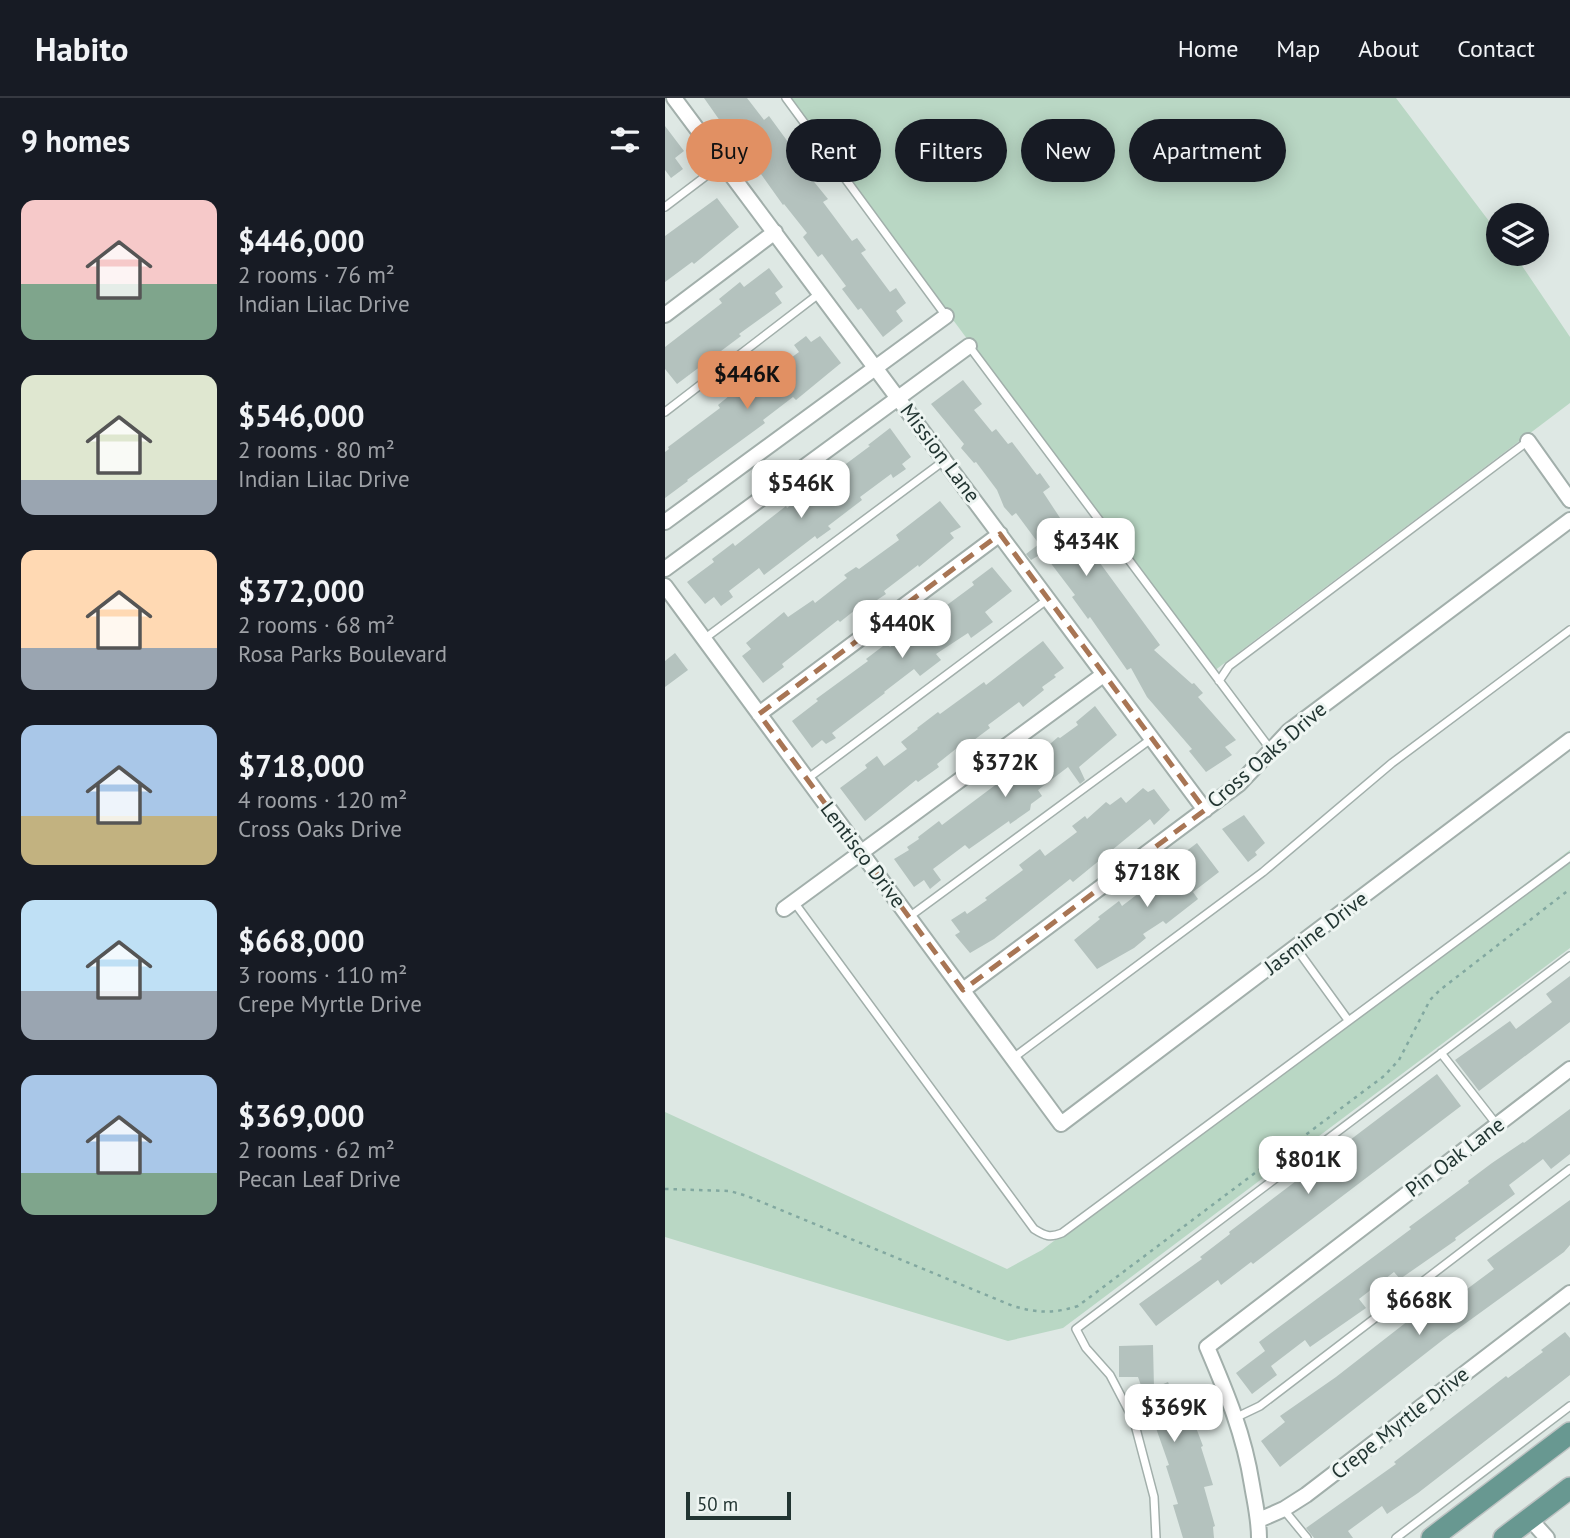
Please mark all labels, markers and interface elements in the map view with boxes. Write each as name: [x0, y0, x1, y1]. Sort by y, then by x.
text: Habito: [35, 27, 129, 70]
text: Home: [1178, 33, 1238, 64]
text: Map: [1276, 33, 1320, 64]
text: About: [1358, 33, 1419, 64]
text: Contact: [1457, 33, 1535, 64]
chip: Buy: [686, 119, 772, 182]
chip: Rent: [786, 119, 881, 182]
chip: Filters: [895, 119, 1007, 182]
chip: New: [1021, 119, 1115, 182]
chip: Apartment: [1129, 119, 1286, 182]
text: 9 homes: [21, 121, 130, 160]
icon: filters: [606, 121, 644, 159]
map controls: [1486, 203, 1549, 266]
button: layers: [1486, 203, 1549, 266]
text: $446,000: [238, 221, 365, 260]
icon: home: [77, 228, 161, 312]
text: 2 rooms · 76 m²: [238, 260, 395, 289]
text: Indian Lilac Drive: [238, 289, 410, 318]
pin: $446K: [698, 352, 796, 411]
text: $446K: [714, 359, 780, 388]
text: $546,000: [238, 396, 365, 435]
street label: Mission Lane: [894, 398, 986, 508]
icon: home: [77, 403, 161, 487]
text: 2 rooms · 80 m²: [238, 435, 395, 464]
pin: $546K: [752, 460, 850, 520]
text: Indian Lilac Drive: [238, 464, 410, 493]
text: $546K: [768, 468, 834, 497]
pin: $434K: [1037, 518, 1135, 578]
text: $434K: [1053, 526, 1119, 555]
text: $372,000: [238, 571, 365, 610]
icon: home: [77, 578, 161, 662]
pin: $440K: [853, 601, 951, 660]
text: $440K: [869, 608, 935, 637]
text: 2 rooms · 68 m²: [238, 610, 395, 639]
text: Rosa Parks Boulevard: [238, 639, 447, 668]
street label: Cross Oaks Drive: [1201, 695, 1332, 814]
pin: $372K: [956, 740, 1054, 799]
text: $718,000: [238, 746, 365, 785]
text: $372K: [972, 747, 1038, 776]
icon: home: [77, 753, 161, 837]
text: 4 rooms · 120 m²: [238, 785, 407, 814]
street label: Lentisco Drive: [815, 796, 912, 913]
text: Cross Oaks Drive: [238, 814, 402, 843]
pin: $718K: [1098, 850, 1196, 909]
text: $718K: [1114, 857, 1180, 886]
street label: Jasmine Drive: [1258, 885, 1373, 981]
text: $668,000: [238, 921, 365, 960]
icon: home: [77, 928, 161, 1012]
text: 3 rooms · 110 m²: [238, 960, 407, 989]
text: Crepe Myrtle Drive: [238, 989, 422, 1018]
text: $369,000: [238, 1096, 365, 1135]
icon: home: [77, 1103, 161, 1187]
street label: Pin Oak Lane: [1400, 1111, 1510, 1203]
text: 2 rooms · 62 m²: [238, 1135, 395, 1164]
pin: $801K: [1259, 1136, 1357, 1196]
text: $801K: [1275, 1144, 1341, 1173]
text: Pecan Leaf Drive: [238, 1164, 401, 1193]
pin: $668K: [1370, 1278, 1468, 1337]
text: $668K: [1386, 1285, 1452, 1314]
street label: Crepe Myrtle Drive: [1325, 1360, 1474, 1485]
pin: $369K: [1125, 1384, 1223, 1444]
text: $369K: [1141, 1392, 1207, 1421]
scale bar: [686, 1489, 791, 1521]
text: 50 m: [697, 1492, 738, 1516]

